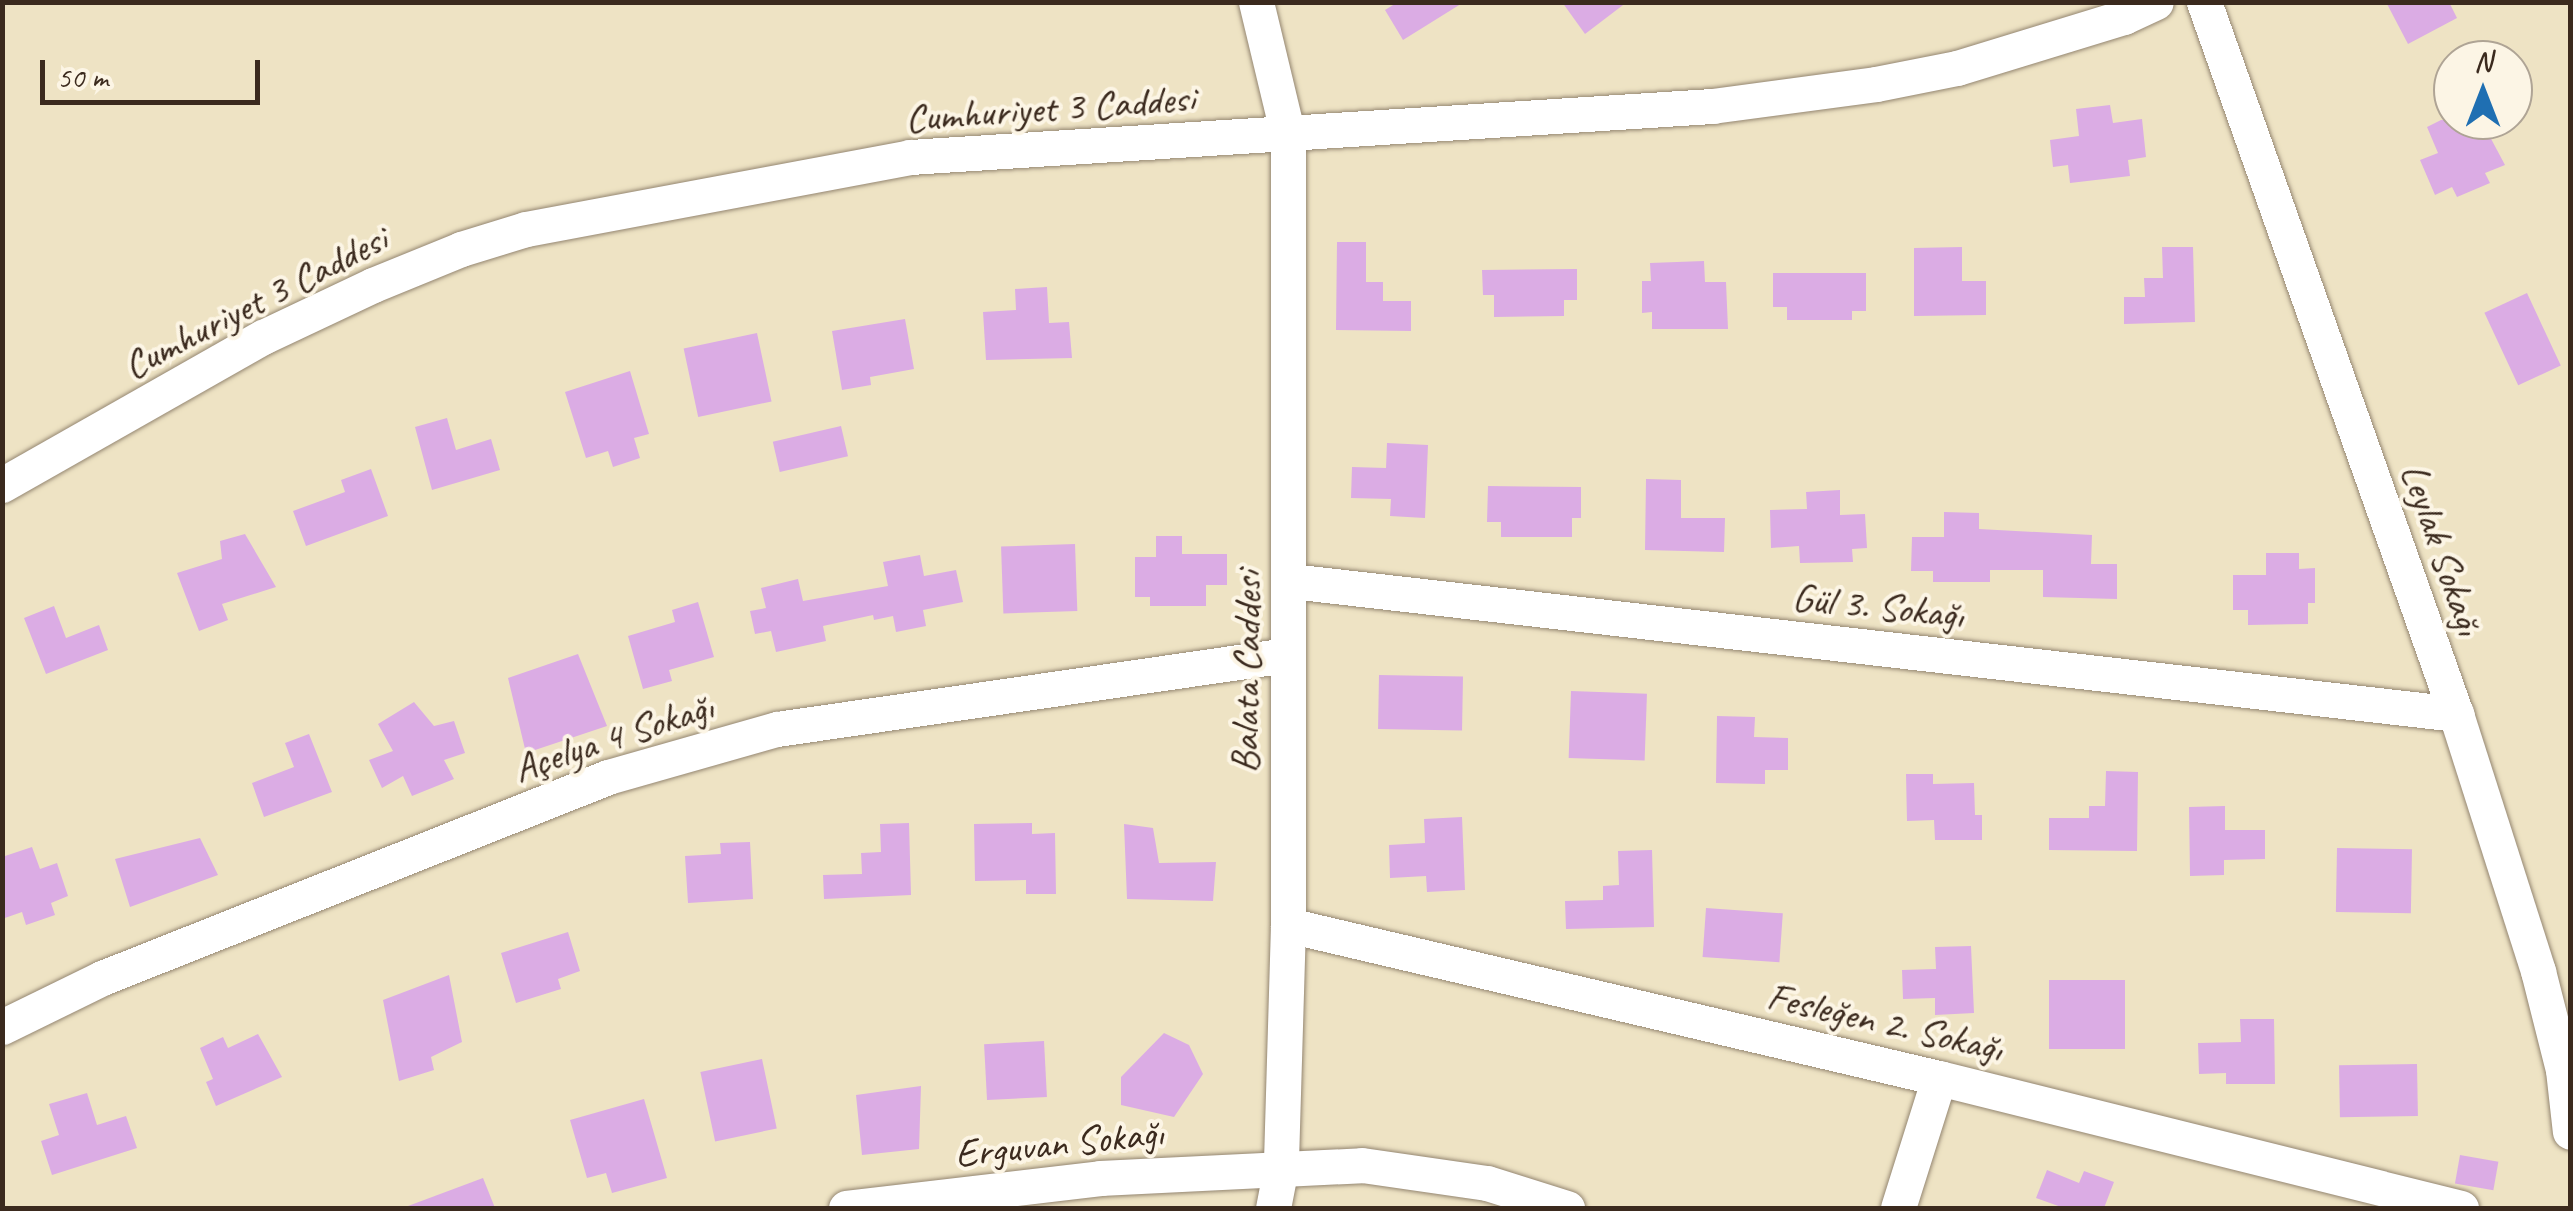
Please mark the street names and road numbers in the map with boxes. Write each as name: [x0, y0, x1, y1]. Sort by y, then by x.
street label: Cumhuriyet 3 Caddesi: [904, 74, 1196, 142]
street label: Cumhuriyet 3 Caddesi: [115, 215, 395, 389]
street label: Leylak Sokağı: [2391, 458, 2493, 640]
street label: Balata Caddesi: [1220, 570, 1272, 774]
street label: Gül 3. Sokağı: [1790, 573, 1966, 639]
street label: Açelya 4 Sokağı: [507, 682, 719, 792]
street label: Fesleğen 2. Sokağı: [1763, 972, 2007, 1072]
street label: Erguvan Sokağı: [954, 1108, 1164, 1178]

